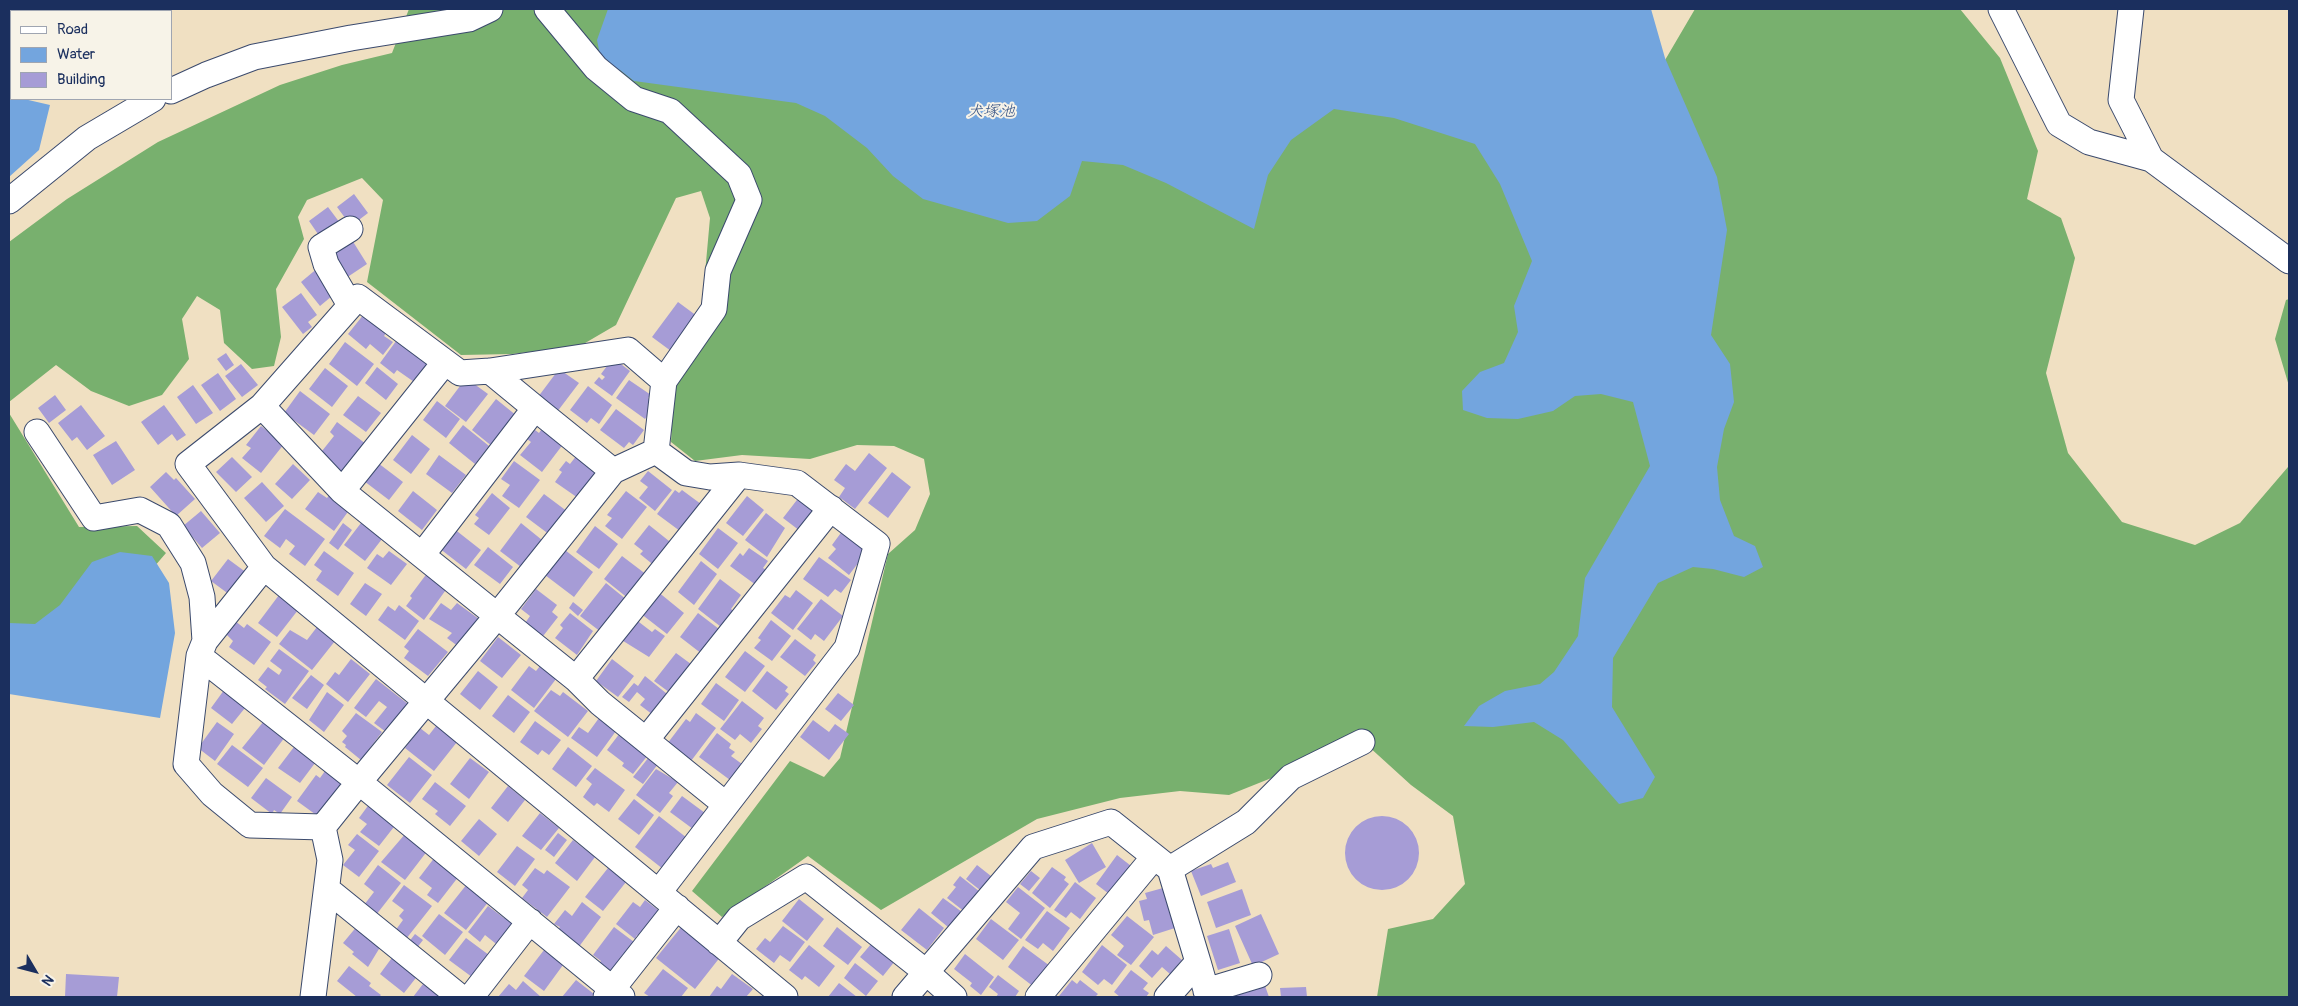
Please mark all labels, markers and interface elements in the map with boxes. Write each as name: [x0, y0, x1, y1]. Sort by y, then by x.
legend: [10, 10, 172, 100]
text: Road: [57, 20, 88, 39]
text: Water: [57, 45, 95, 64]
text: Building: [57, 70, 105, 89]
water label: 犬塚池: [967, 102, 1015, 122]
north arrow: [10, 946, 60, 996]
text: N: [38, 971, 57, 989]

